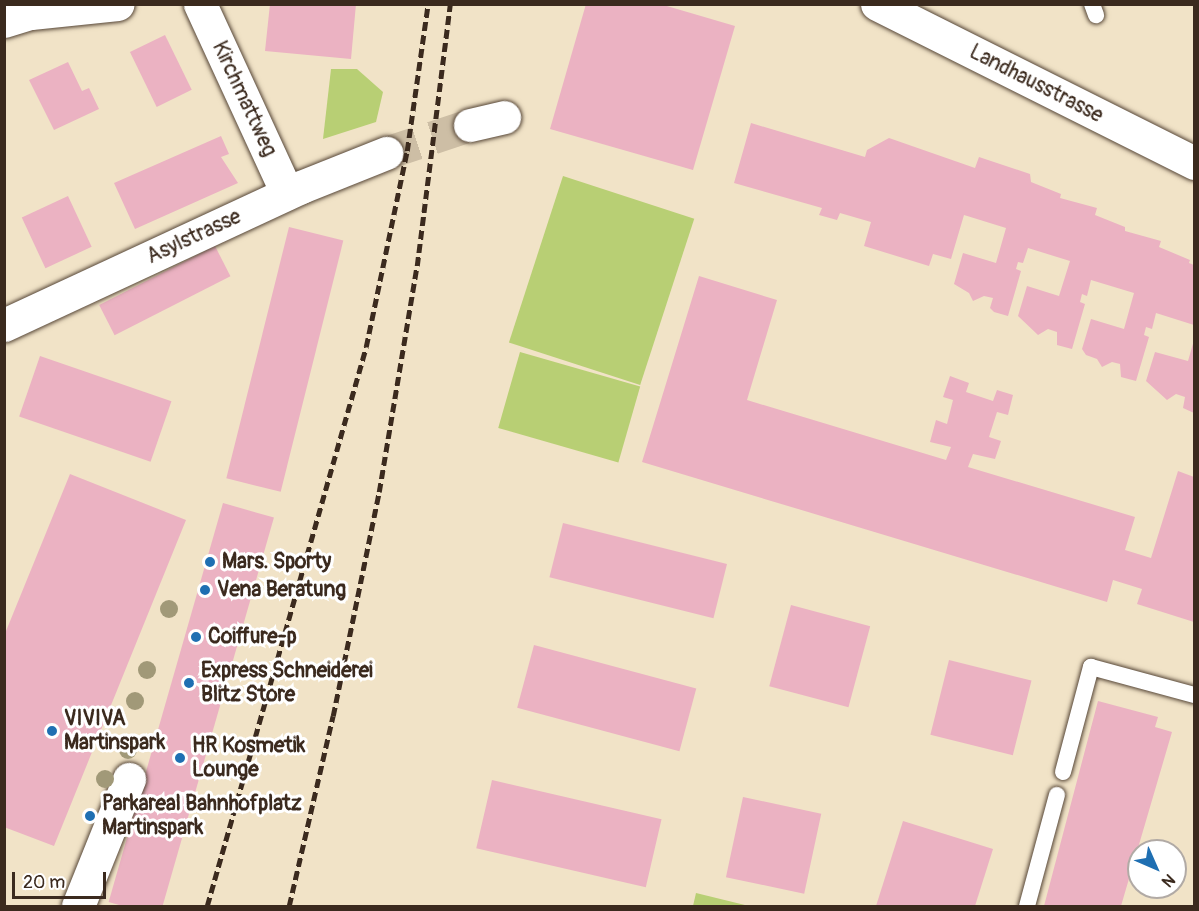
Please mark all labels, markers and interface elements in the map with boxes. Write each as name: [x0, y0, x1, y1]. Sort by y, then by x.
street label: Kirchmattweg: [206, 37, 282, 161]
street label: Landhausstrasse: [965, 40, 1107, 128]
street label: Asylstrasse: [143, 204, 245, 270]
place label: Mars. Sporty: [222, 549, 331, 575]
marker: Mars. Sporty: [203, 555, 217, 569]
place label: Vena Beratung: [217, 577, 346, 603]
marker: Vena Beratung: [198, 583, 212, 597]
place label: Coiffure-p: [208, 624, 297, 650]
marker: Coiffure-p: [189, 630, 203, 644]
place label: Express Schneiderei Blitz Store: [201, 658, 373, 708]
marker: Express Schneiderei Blitz Store: [182, 676, 196, 690]
place label: VIVIVA Martinspark: [64, 706, 165, 756]
marker: VIVIVA Martinspark: [45, 724, 59, 738]
place label: HR Kosmetik Lounge: [192, 733, 305, 783]
marker: HR Kosmetik Lounge: [173, 751, 187, 765]
place label: Parkareal Bahnhofplatz Martinspark: [102, 791, 302, 841]
marker: Parkareal Bahnhofplatz Martinspark: [83, 809, 97, 823]
north arrow: [1127, 839, 1187, 899]
scale bar: [15, 860, 110, 898]
text: N: [1157, 869, 1179, 891]
text: 20 m: [23, 871, 65, 894]

